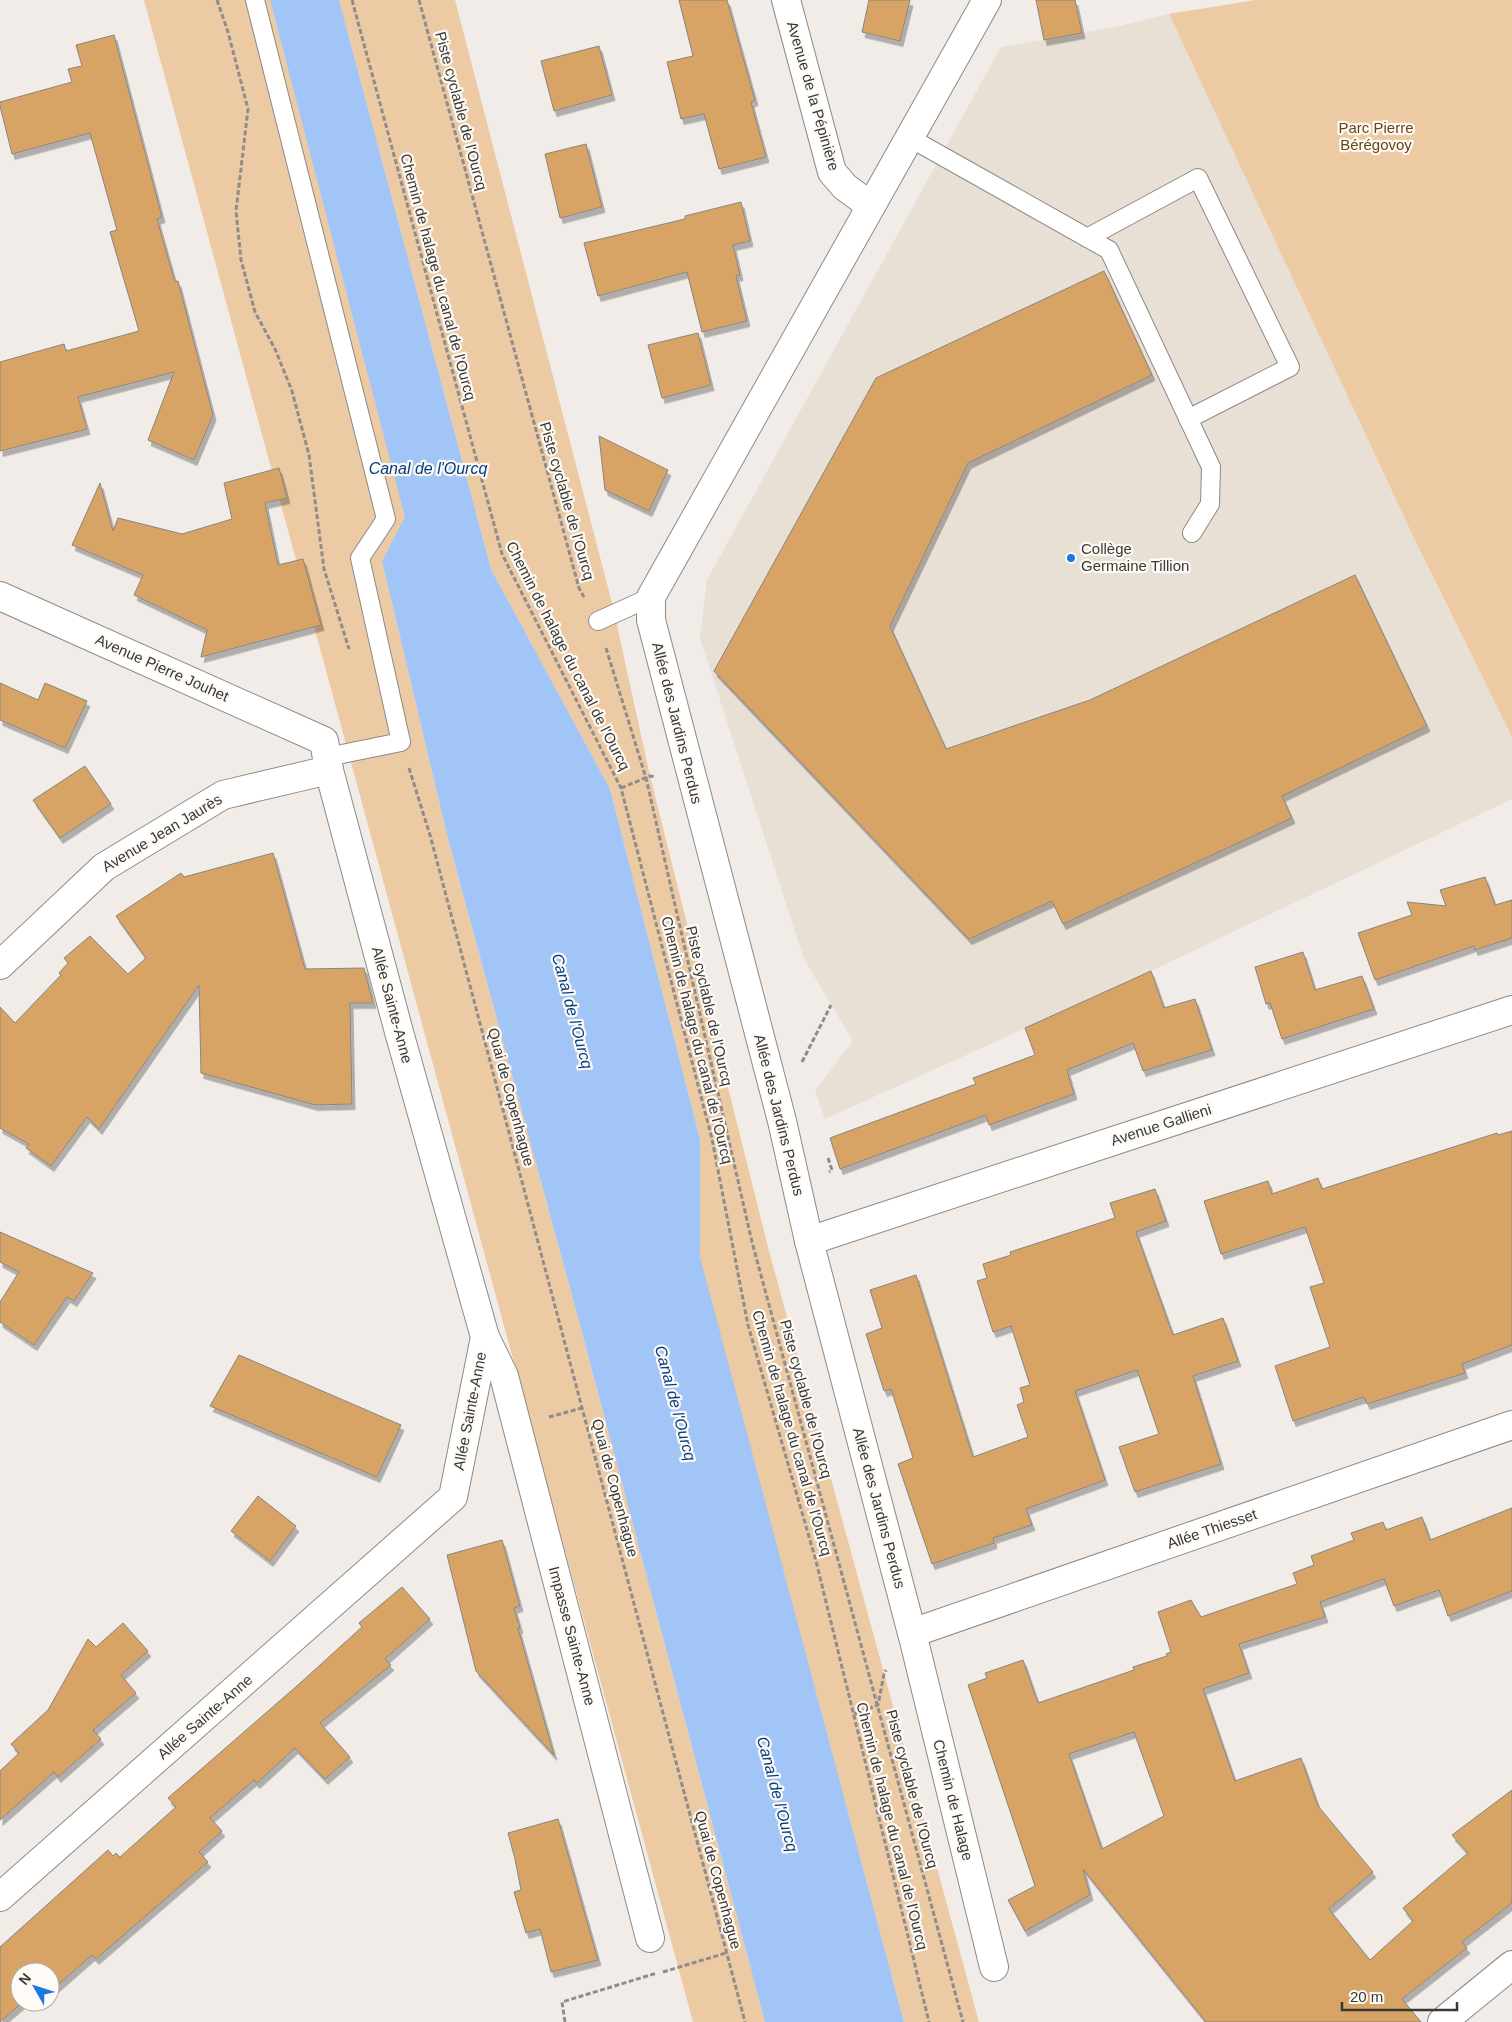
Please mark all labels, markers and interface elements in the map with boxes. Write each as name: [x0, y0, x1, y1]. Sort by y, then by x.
street label: Avenue de la Pépinière: [784, 19, 843, 173]
street label: Piste cyclable de l'Ourcq: [432, 30, 491, 192]
park label: Parc Pierre Bérégovoy: [1338, 119, 1414, 153]
street label: Chemin de halage du canal de l'Ourcq: [397, 152, 480, 402]
street label: Piste cyclable de l'Ourcq: [537, 420, 598, 582]
water label: Canal de l'Ourcq: [369, 460, 487, 477]
street label: Chemin de halage du canal de l'Ourcq: [503, 538, 634, 773]
place label: Collège Germaine Tillion: [1081, 540, 1189, 574]
marker: Collège Germaine Tillion: [1065, 552, 1077, 564]
street label: Avenue Pierre Jouhet: [93, 630, 232, 705]
street label: Allée des Jardins Perdus: [649, 640, 706, 805]
street label: Avenue Jean Jaurès: [99, 790, 225, 875]
street label: Chemin de halage du canal de l'Ourcq: [658, 914, 737, 1166]
street label: Piste cyclable de l'Ourcq: [683, 924, 736, 1088]
street label: Allée Sainte-Anne: [369, 945, 416, 1065]
water label: Canal de l'Ourcq: [549, 952, 596, 1071]
street label: Quai de Copenhague: [485, 1026, 538, 1168]
street label: Allée des Jardins Perdus: [751, 1032, 808, 1197]
street label: Avenue Gallieni: [1108, 1100, 1213, 1149]
street label: Chemin de halage du canal de l'Ourcq: [749, 1308, 836, 1558]
street label: Piste cyclable de l'Ourcq: [777, 1318, 836, 1480]
water label: Canal de l'Ourcq: [652, 1344, 699, 1463]
street label: Allée Sainte-Anne: [450, 1350, 489, 1471]
street label: Quai de Copenhague: [589, 1417, 642, 1559]
street label: Allée des Jardins Perdus: [850, 1426, 909, 1590]
street label: Allée Thiesset: [1165, 1505, 1260, 1552]
street label: Impasse Sainte-Anne: [546, 1564, 599, 1707]
street label: Allée Sainte-Anne: [154, 1671, 256, 1762]
street label: Chemin de halage du canal de l'Ourcq: [853, 1700, 932, 1952]
street label: Piste cyclable de l'Ourcq: [883, 1708, 942, 1870]
water label: Canal de l'Ourcq: [754, 1735, 801, 1854]
street label: Chemin de Halage: [930, 1738, 977, 1862]
street label: Quai de Copenhague: [692, 1809, 745, 1951]
north arrow: [10, 1962, 60, 2012]
text: N: [15, 1970, 34, 1988]
scale bar: [1342, 1980, 1457, 2012]
text: 20 m: [1350, 1988, 1383, 2005]

